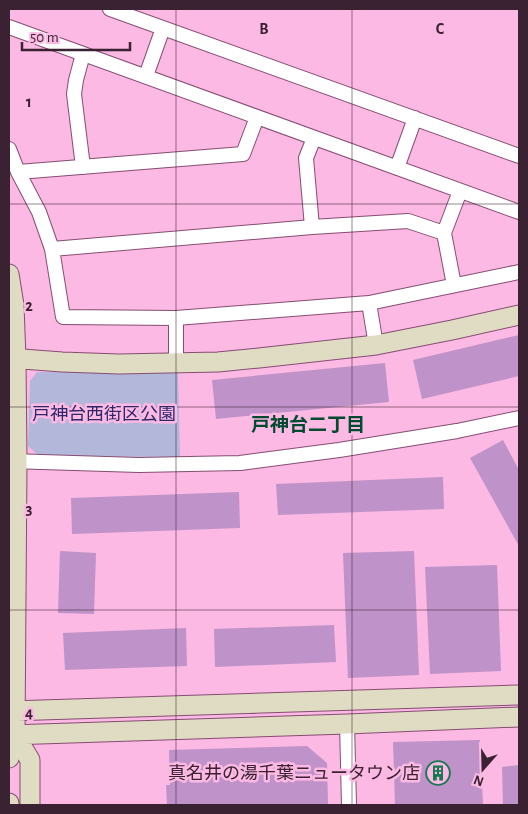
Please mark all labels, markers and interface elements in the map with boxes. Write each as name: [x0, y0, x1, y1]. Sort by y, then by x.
scale bar: [22, 20, 130, 52]
text: B: [259, 21, 269, 37]
text: C: [436, 21, 445, 37]
text: 50 m: [30, 30, 59, 45]
text: 1: [26, 94, 32, 110]
text: 2: [25, 298, 33, 314]
park label: 戸神台西街区公園: [32, 404, 176, 424]
district label: 戸神台二丁目: [251, 414, 365, 435]
text: 3: [26, 501, 33, 517]
text: 4: [25, 705, 33, 721]
north arrow: [458, 744, 508, 794]
building icon: 真名井の湯千葉ニュータウン店: [425, 760, 451, 786]
place label: 真名井の湯千葉ニュータウン店: [168, 763, 420, 783]
text: N: [472, 772, 486, 789]

